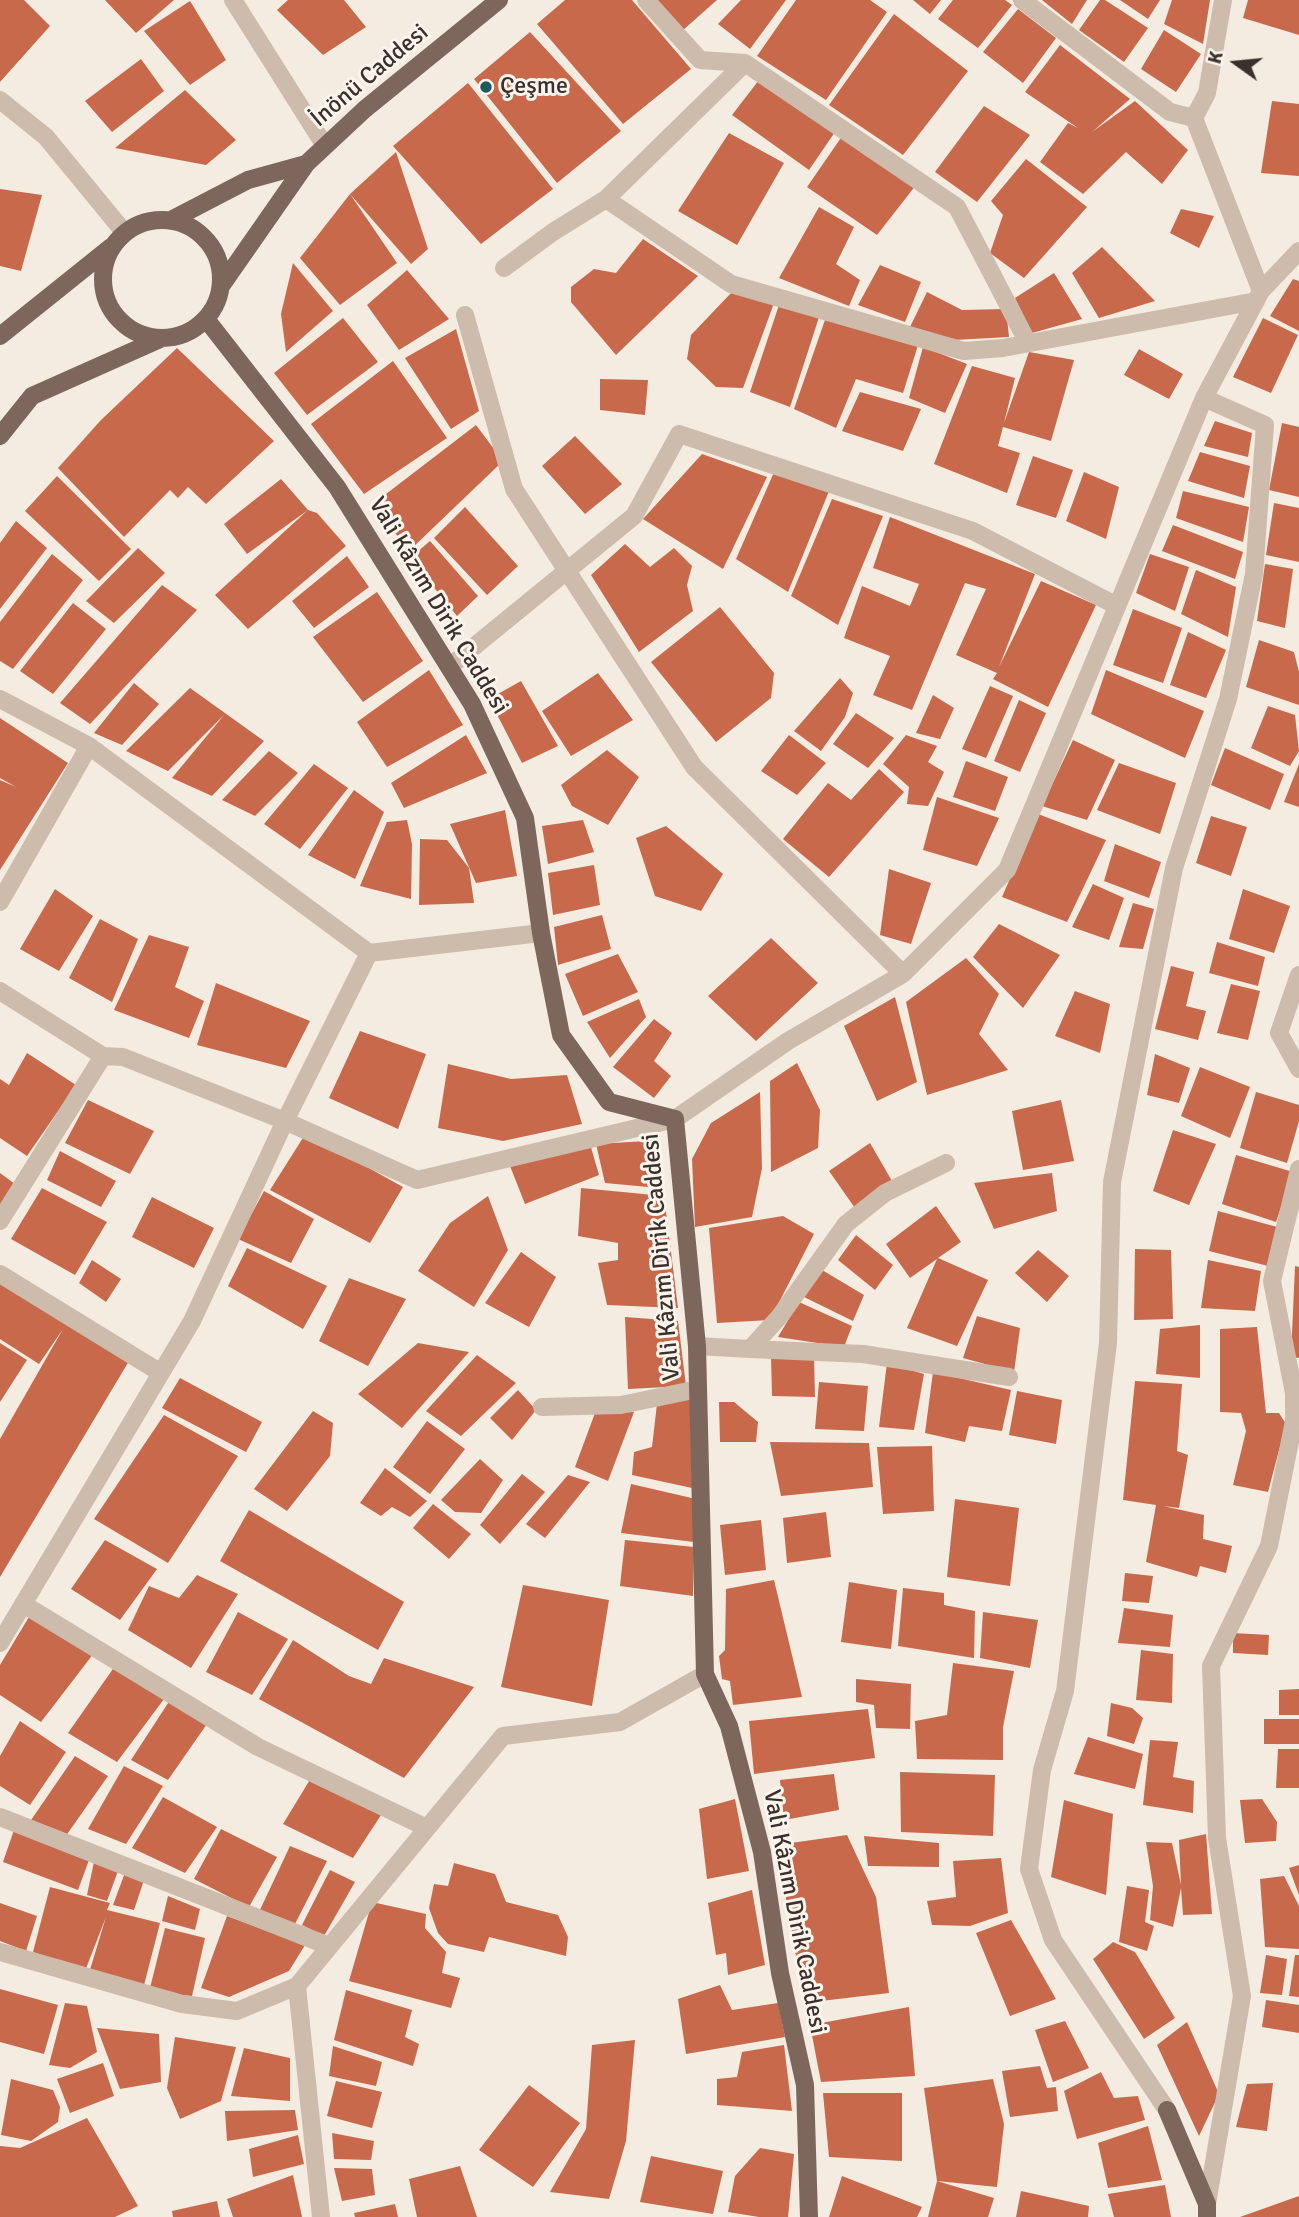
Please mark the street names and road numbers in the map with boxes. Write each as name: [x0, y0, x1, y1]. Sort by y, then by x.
street label: İnönü Caddesi: [305, 18, 435, 134]
street label: Vali Kâzım Dirik Caddesi: [362, 492, 514, 720]
street label: Vali Kâzım Dirik Caddesi: [637, 1132, 687, 1382]
street label: Vali Kâzım Dirik Caddesi: [756, 1788, 832, 2036]

